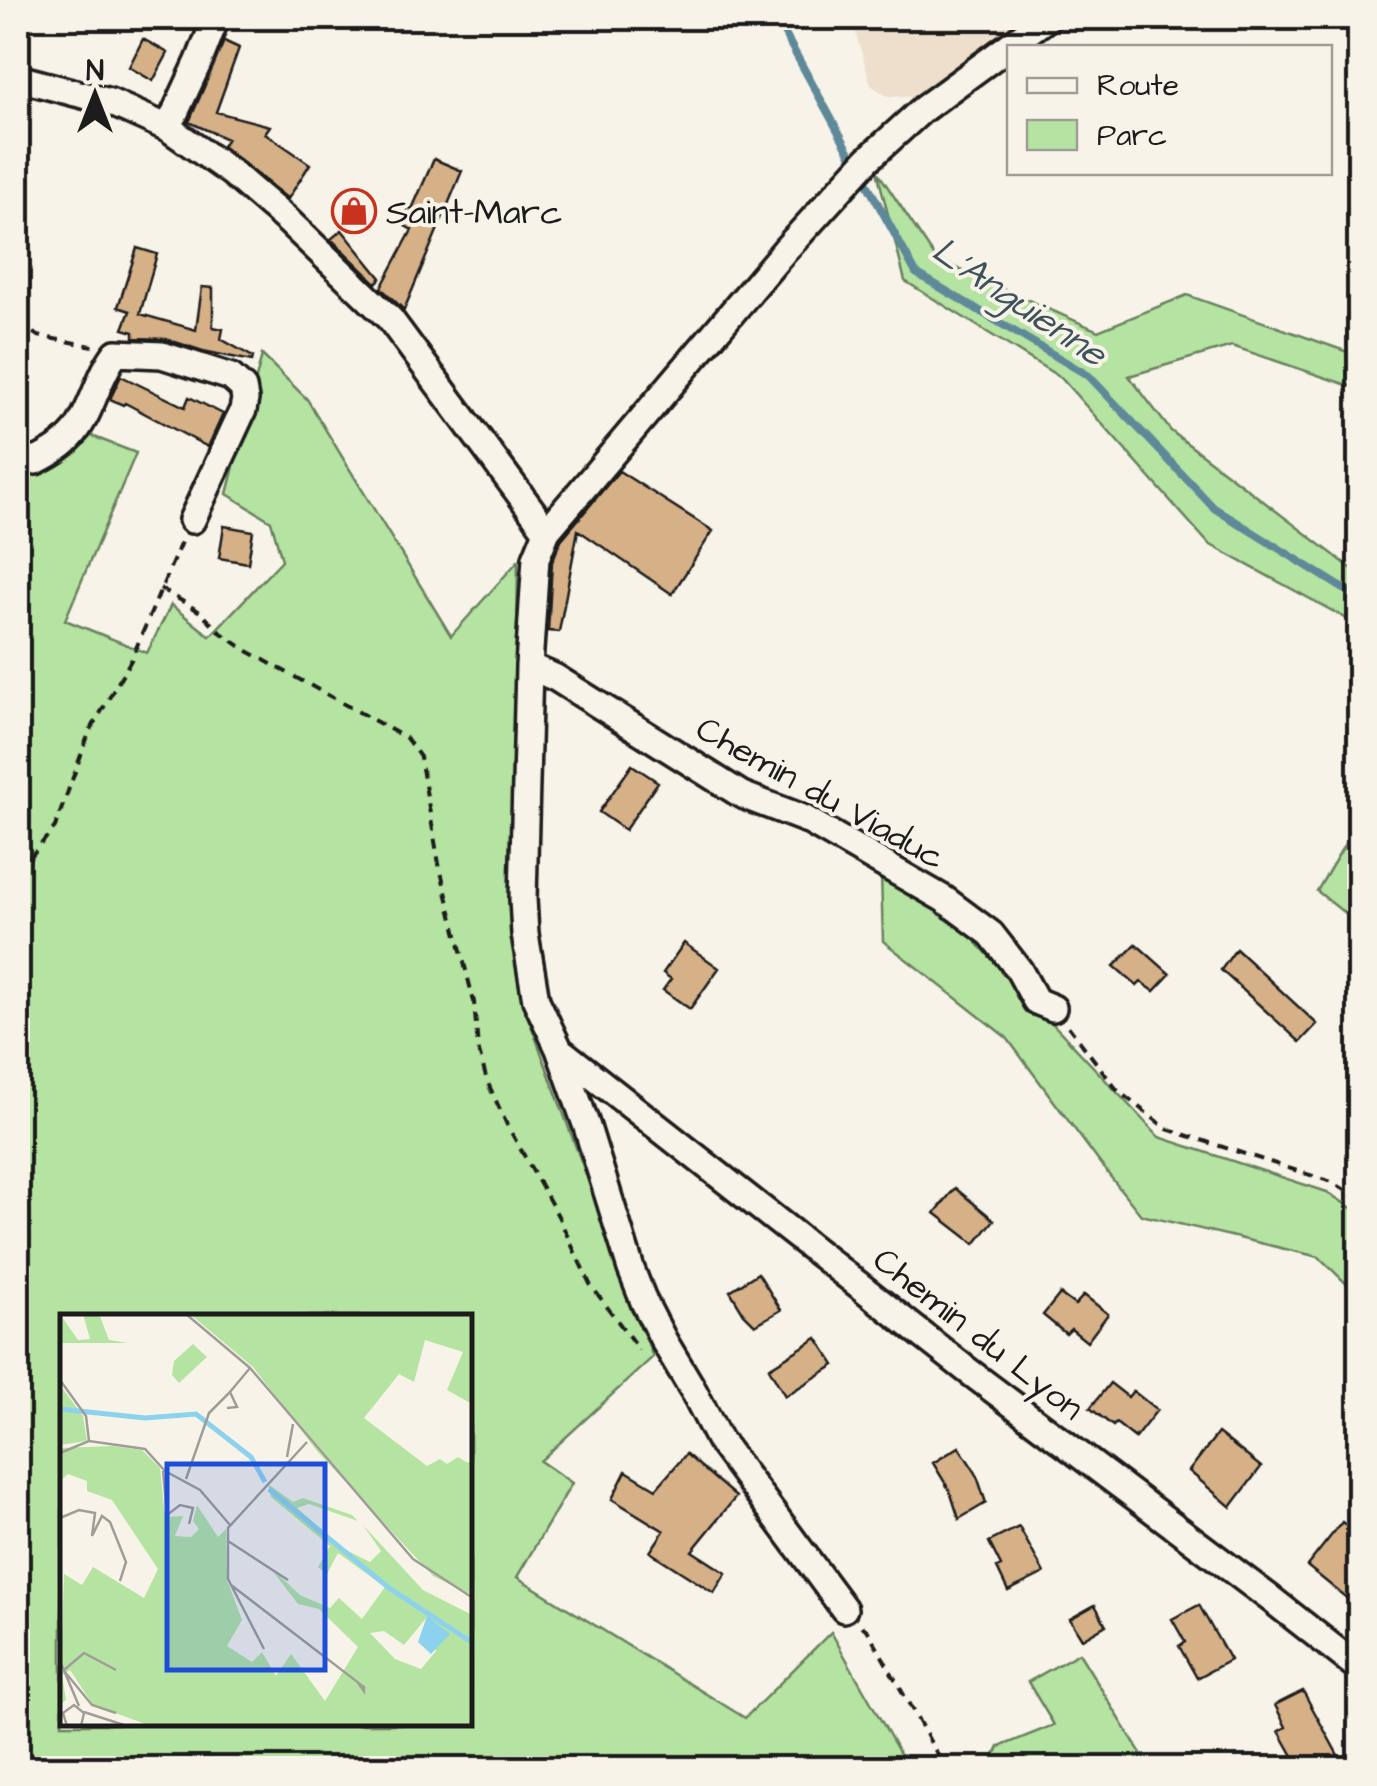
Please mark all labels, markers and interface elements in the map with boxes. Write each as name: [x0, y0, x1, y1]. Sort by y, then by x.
north arrow: [45, 45, 145, 145]
legend: [1007, 45, 1332, 175]
text: N: [86, 52, 104, 91]
text: Route: [1097, 65, 1179, 107]
text: Parc: [1097, 115, 1167, 157]
shop icon: Saint-Marc: [331, 188, 377, 234]
place label: Saint-Marc: [386, 188, 562, 237]
water label: L'Anguienne: [921, 225, 1118, 382]
street label: Chemin du Viaduc: [687, 705, 954, 882]
street label: Chemin du Lyon: [862, 1236, 1094, 1433]
inset map: [60, 1314, 472, 1726]

